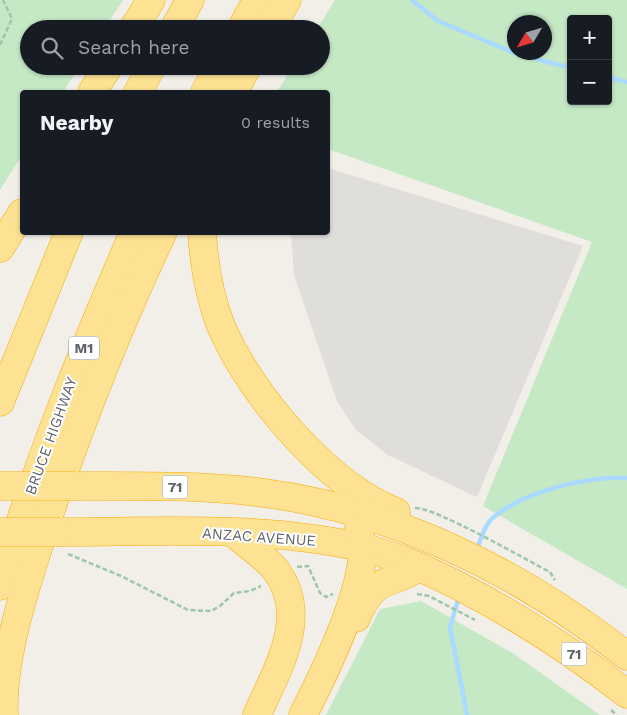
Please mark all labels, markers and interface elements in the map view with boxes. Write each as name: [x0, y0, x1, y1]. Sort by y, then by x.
north arrow: [507, 15, 552, 60]
map controls: [567, 15, 612, 105]
button: +: [567, 15, 612, 60]
search box: [20, 20, 330, 75]
icon: search: [38, 34, 66, 62]
text: Search here: [78, 36, 189, 59]
button: −: [567, 60, 612, 105]
text: Nearby: [40, 110, 113, 135]
text: 0 results: [241, 113, 310, 132]
road number: M1: [69, 336, 99, 359]
street label: BRUCE HIGHWAY: [21, 374, 81, 497]
road number: 71: [162, 476, 188, 498]
street label: ANZAC AVENUE: [201, 524, 317, 550]
road number: 71: [562, 642, 586, 666]

